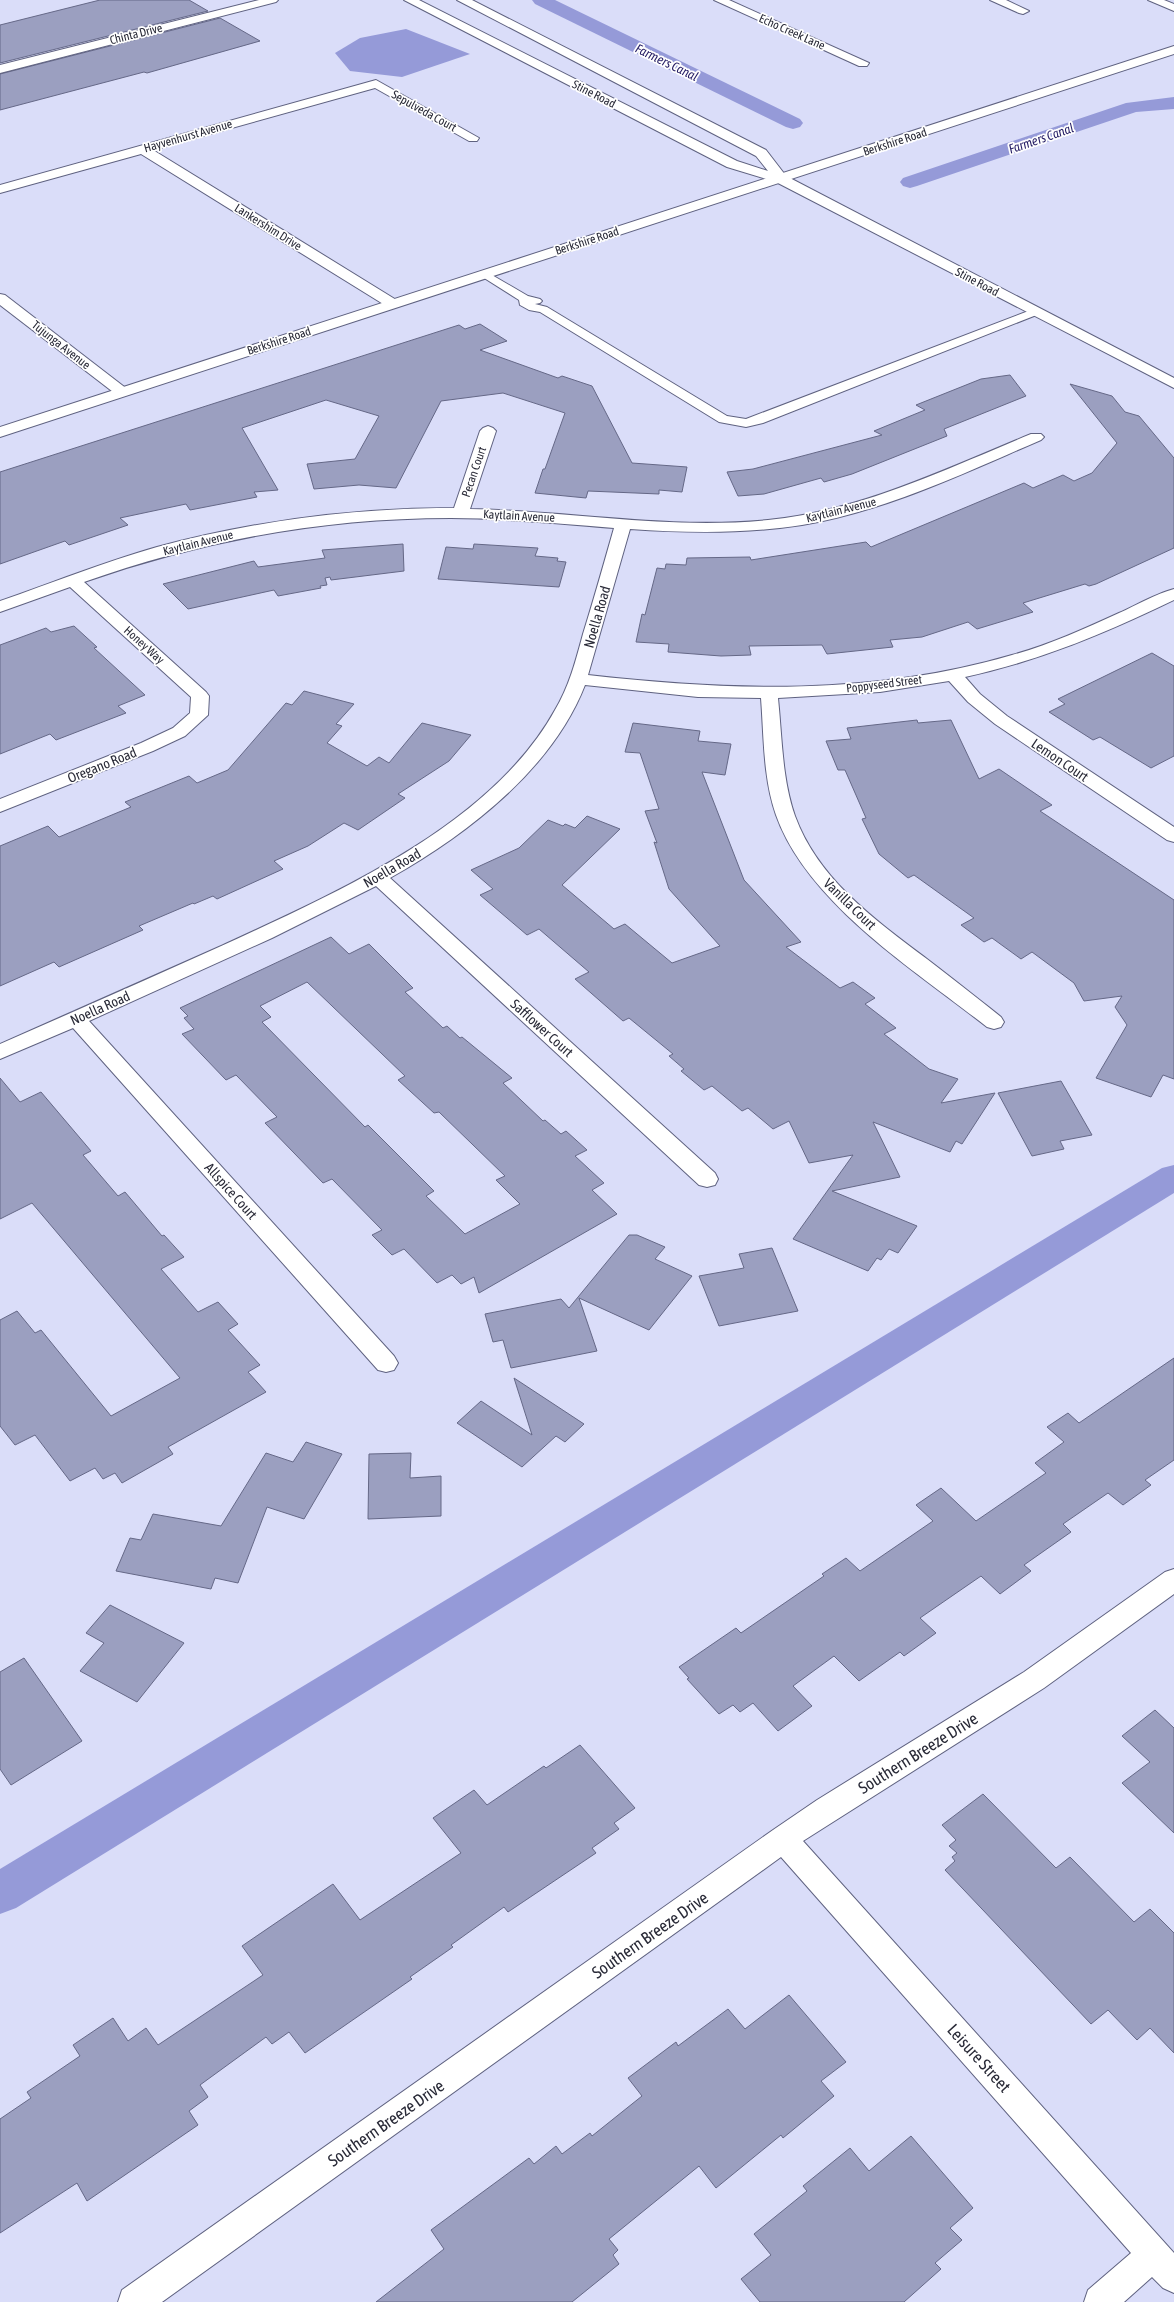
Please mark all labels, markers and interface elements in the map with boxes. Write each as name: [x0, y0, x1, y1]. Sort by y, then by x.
street label: Echo Creek Lane: [757, 11, 827, 53]
street label: Chinta Drive: [108, 21, 164, 47]
water label: Farmers Canal: [633, 41, 701, 84]
street label: Stine Road: [570, 77, 618, 111]
street label: Sepulveda Court: [389, 87, 459, 135]
street label: Hayvenhurst Avenue: [142, 117, 234, 155]
water label: Farmers Canal: [1007, 120, 1076, 157]
street label: Berkshire Road: [861, 125, 929, 159]
street label: Lankershim Drive: [232, 201, 304, 253]
street label: Berkshire Road: [553, 224, 621, 258]
street label: Stine Road: [953, 265, 1001, 299]
street label: Tujunga Avenue: [29, 318, 93, 372]
street label: Berkshire Road: [245, 324, 313, 358]
street label: Pecan Court: [459, 444, 489, 499]
street label: Kaytlain Avenue: [804, 495, 878, 525]
street label: Kaytlain Avenue: [483, 507, 555, 525]
street label: Kaytlain Avenue: [161, 528, 235, 558]
street label: Noella Road: [581, 584, 613, 650]
street label: Honey Way: [121, 623, 167, 667]
street label: Poppyseed Street: [845, 672, 923, 696]
street label: Lemon Court: [1029, 735, 1091, 785]
street label: Oregano Road: [65, 744, 139, 786]
street label: Noella Road: [360, 845, 424, 891]
street label: Vanilla Court: [821, 875, 879, 933]
street label: Noella Road: [68, 988, 132, 1028]
street label: Safflower Court: [508, 996, 576, 1060]
street label: Allspice Court: [202, 1160, 260, 1222]
street label: Southern Breeze Drive: [855, 1708, 982, 1798]
street label: Southern Breeze Drive: [588, 1887, 712, 1983]
street label: Leisure Street: [943, 2020, 1015, 2096]
street label: Southern Breeze Drive: [324, 2075, 448, 2171]

